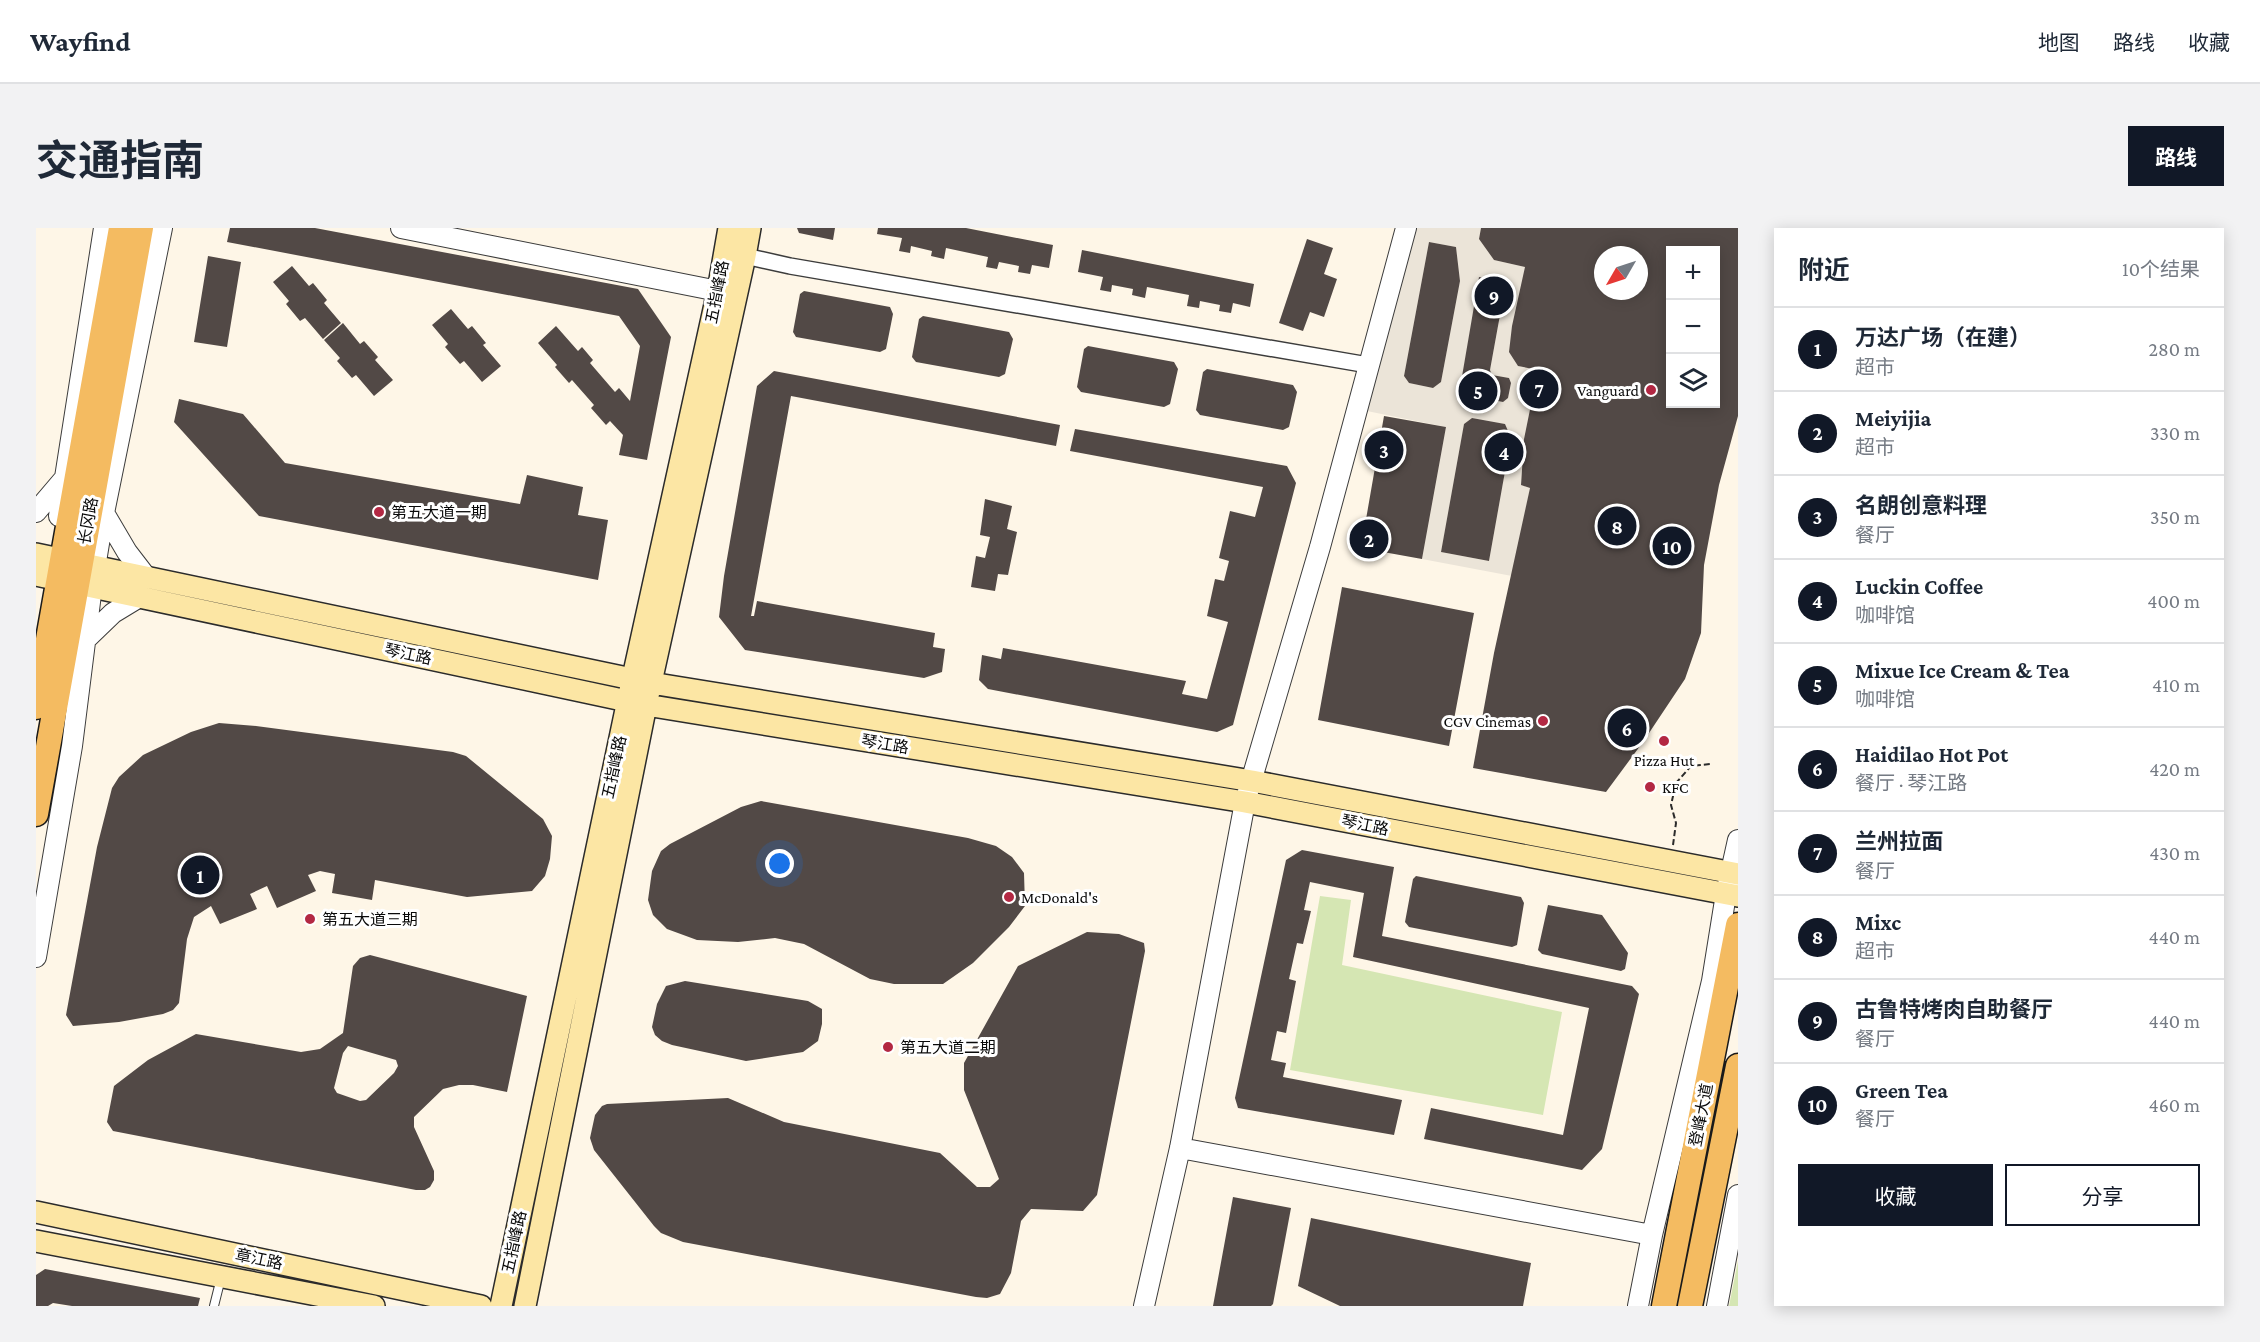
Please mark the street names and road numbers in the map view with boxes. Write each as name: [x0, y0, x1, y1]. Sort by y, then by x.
street label: 五指峰路: [703, 259, 731, 325]
street label: 长冈路: [75, 496, 101, 546]
street label: 琴江路: [383, 641, 433, 667]
street label: 琴江路: [860, 732, 910, 756]
street label: 五指峰路: [599, 734, 629, 800]
street label: 琴江路: [1340, 812, 1390, 838]
street label: 登峰大道: [1687, 1082, 1715, 1148]
street label: 五指峰路: [499, 1209, 529, 1275]
street label: 章江路: [234, 1246, 284, 1272]

